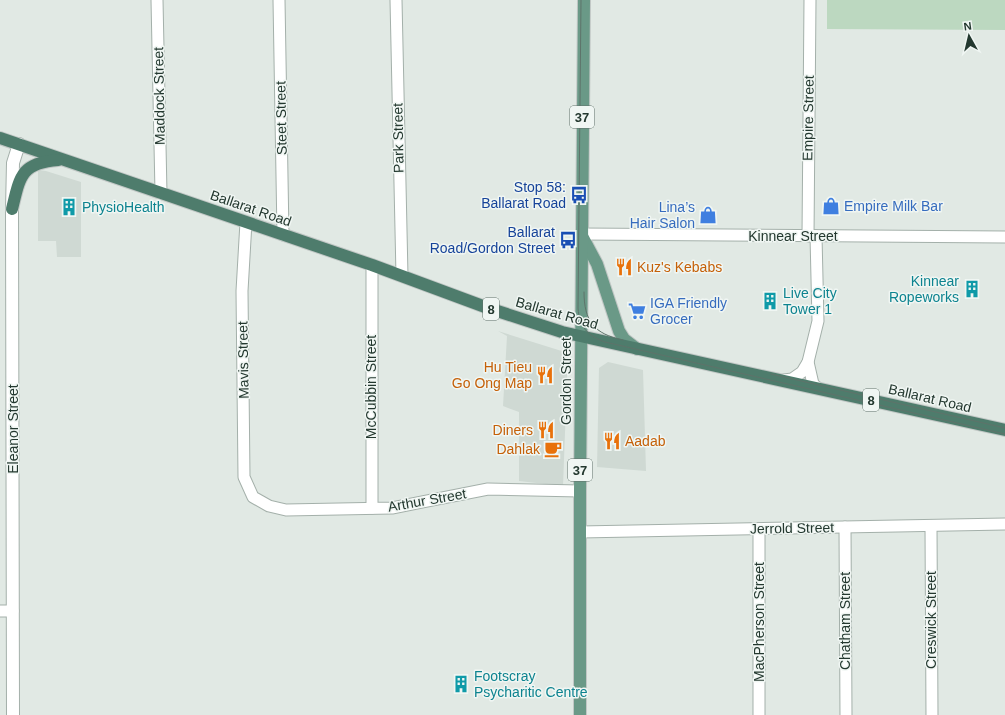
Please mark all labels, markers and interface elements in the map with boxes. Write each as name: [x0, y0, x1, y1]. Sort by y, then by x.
north arrow: [949, 16, 989, 56]
text: N: [963, 20, 972, 33]
street label: Maddock Street: [150, 47, 168, 145]
street label: Empire Street: [799, 75, 817, 161]
street label: Steet Street: [272, 81, 290, 155]
street label: Park Street: [389, 103, 407, 173]
road number: 37: [570, 106, 594, 128]
place label: Stop 58: Ballarat Road: [481, 179, 566, 211]
bus stop icon: Stop 58: Ballarat Road: [569, 185, 589, 205]
street label: Ballarat Road: [208, 187, 294, 229]
shop icon: Empire Milk Bar: [821, 196, 841, 216]
building icon: PhysioHealth: [59, 197, 79, 217]
place label: Empire Milk Bar: [844, 198, 943, 214]
place label: PhysioHealth: [82, 199, 165, 215]
place label: Lina’s Hair Salon: [630, 199, 695, 231]
shop icon: Lina’s Hair Salon: [698, 205, 718, 225]
place label: Ballarat Road/Gordon Street: [430, 224, 555, 256]
street label: Kinnear Street: [748, 228, 838, 244]
bus stop icon: Ballarat Road/Gordon Street: [558, 230, 578, 250]
restaurant icon: Kuz's Kebabs: [614, 257, 634, 277]
place label: Kuz's Kebabs: [637, 259, 722, 275]
place label: Kinnear Ropeworks: [889, 273, 959, 305]
building icon: Kinnear Ropeworks: [962, 279, 982, 299]
place label: Live City Tower 1: [783, 285, 837, 317]
building icon: Live City Tower 1: [760, 291, 780, 311]
street label: Ballarat Road: [514, 294, 600, 332]
place label: IGA Friendly Grocer: [650, 295, 727, 327]
road number: 8: [483, 298, 499, 320]
supermarket icon: IGA Friendly Grocer: [627, 301, 647, 321]
street label: Mavis Street: [234, 321, 252, 399]
street label: McCubbin Street: [363, 335, 379, 439]
street label: Gordon Street: [558, 337, 574, 425]
place label: Hu Tieu Go Ong Map: [452, 359, 532, 391]
restaurant icon: Hu Tieu Go Ong Map: [535, 365, 555, 385]
street label: Ballarat Road: [887, 381, 973, 415]
street label: Eleanor Street: [5, 384, 21, 474]
road number: 8: [863, 389, 879, 411]
restaurant icon: Diners: [536, 420, 556, 440]
place label: Diners: [493, 422, 533, 438]
restaurant icon: Aadab: [602, 431, 622, 451]
place label: Aadab: [625, 433, 666, 449]
cafe icon: Dahlak: [543, 439, 563, 459]
place label: Dahlak: [496, 441, 541, 457]
road number: 37: [568, 459, 592, 481]
street label: Arthur Street: [387, 485, 468, 515]
street label: Jerrold Street: [750, 519, 834, 537]
street label: MacPherson Street: [751, 562, 767, 682]
street label: Creswick Street: [923, 571, 939, 669]
street label: Chatham Street: [837, 572, 853, 670]
place label: Footscray Psycharitic Centre: [474, 668, 588, 700]
building icon: Footscray Psycharitic Centre: [451, 674, 471, 694]

